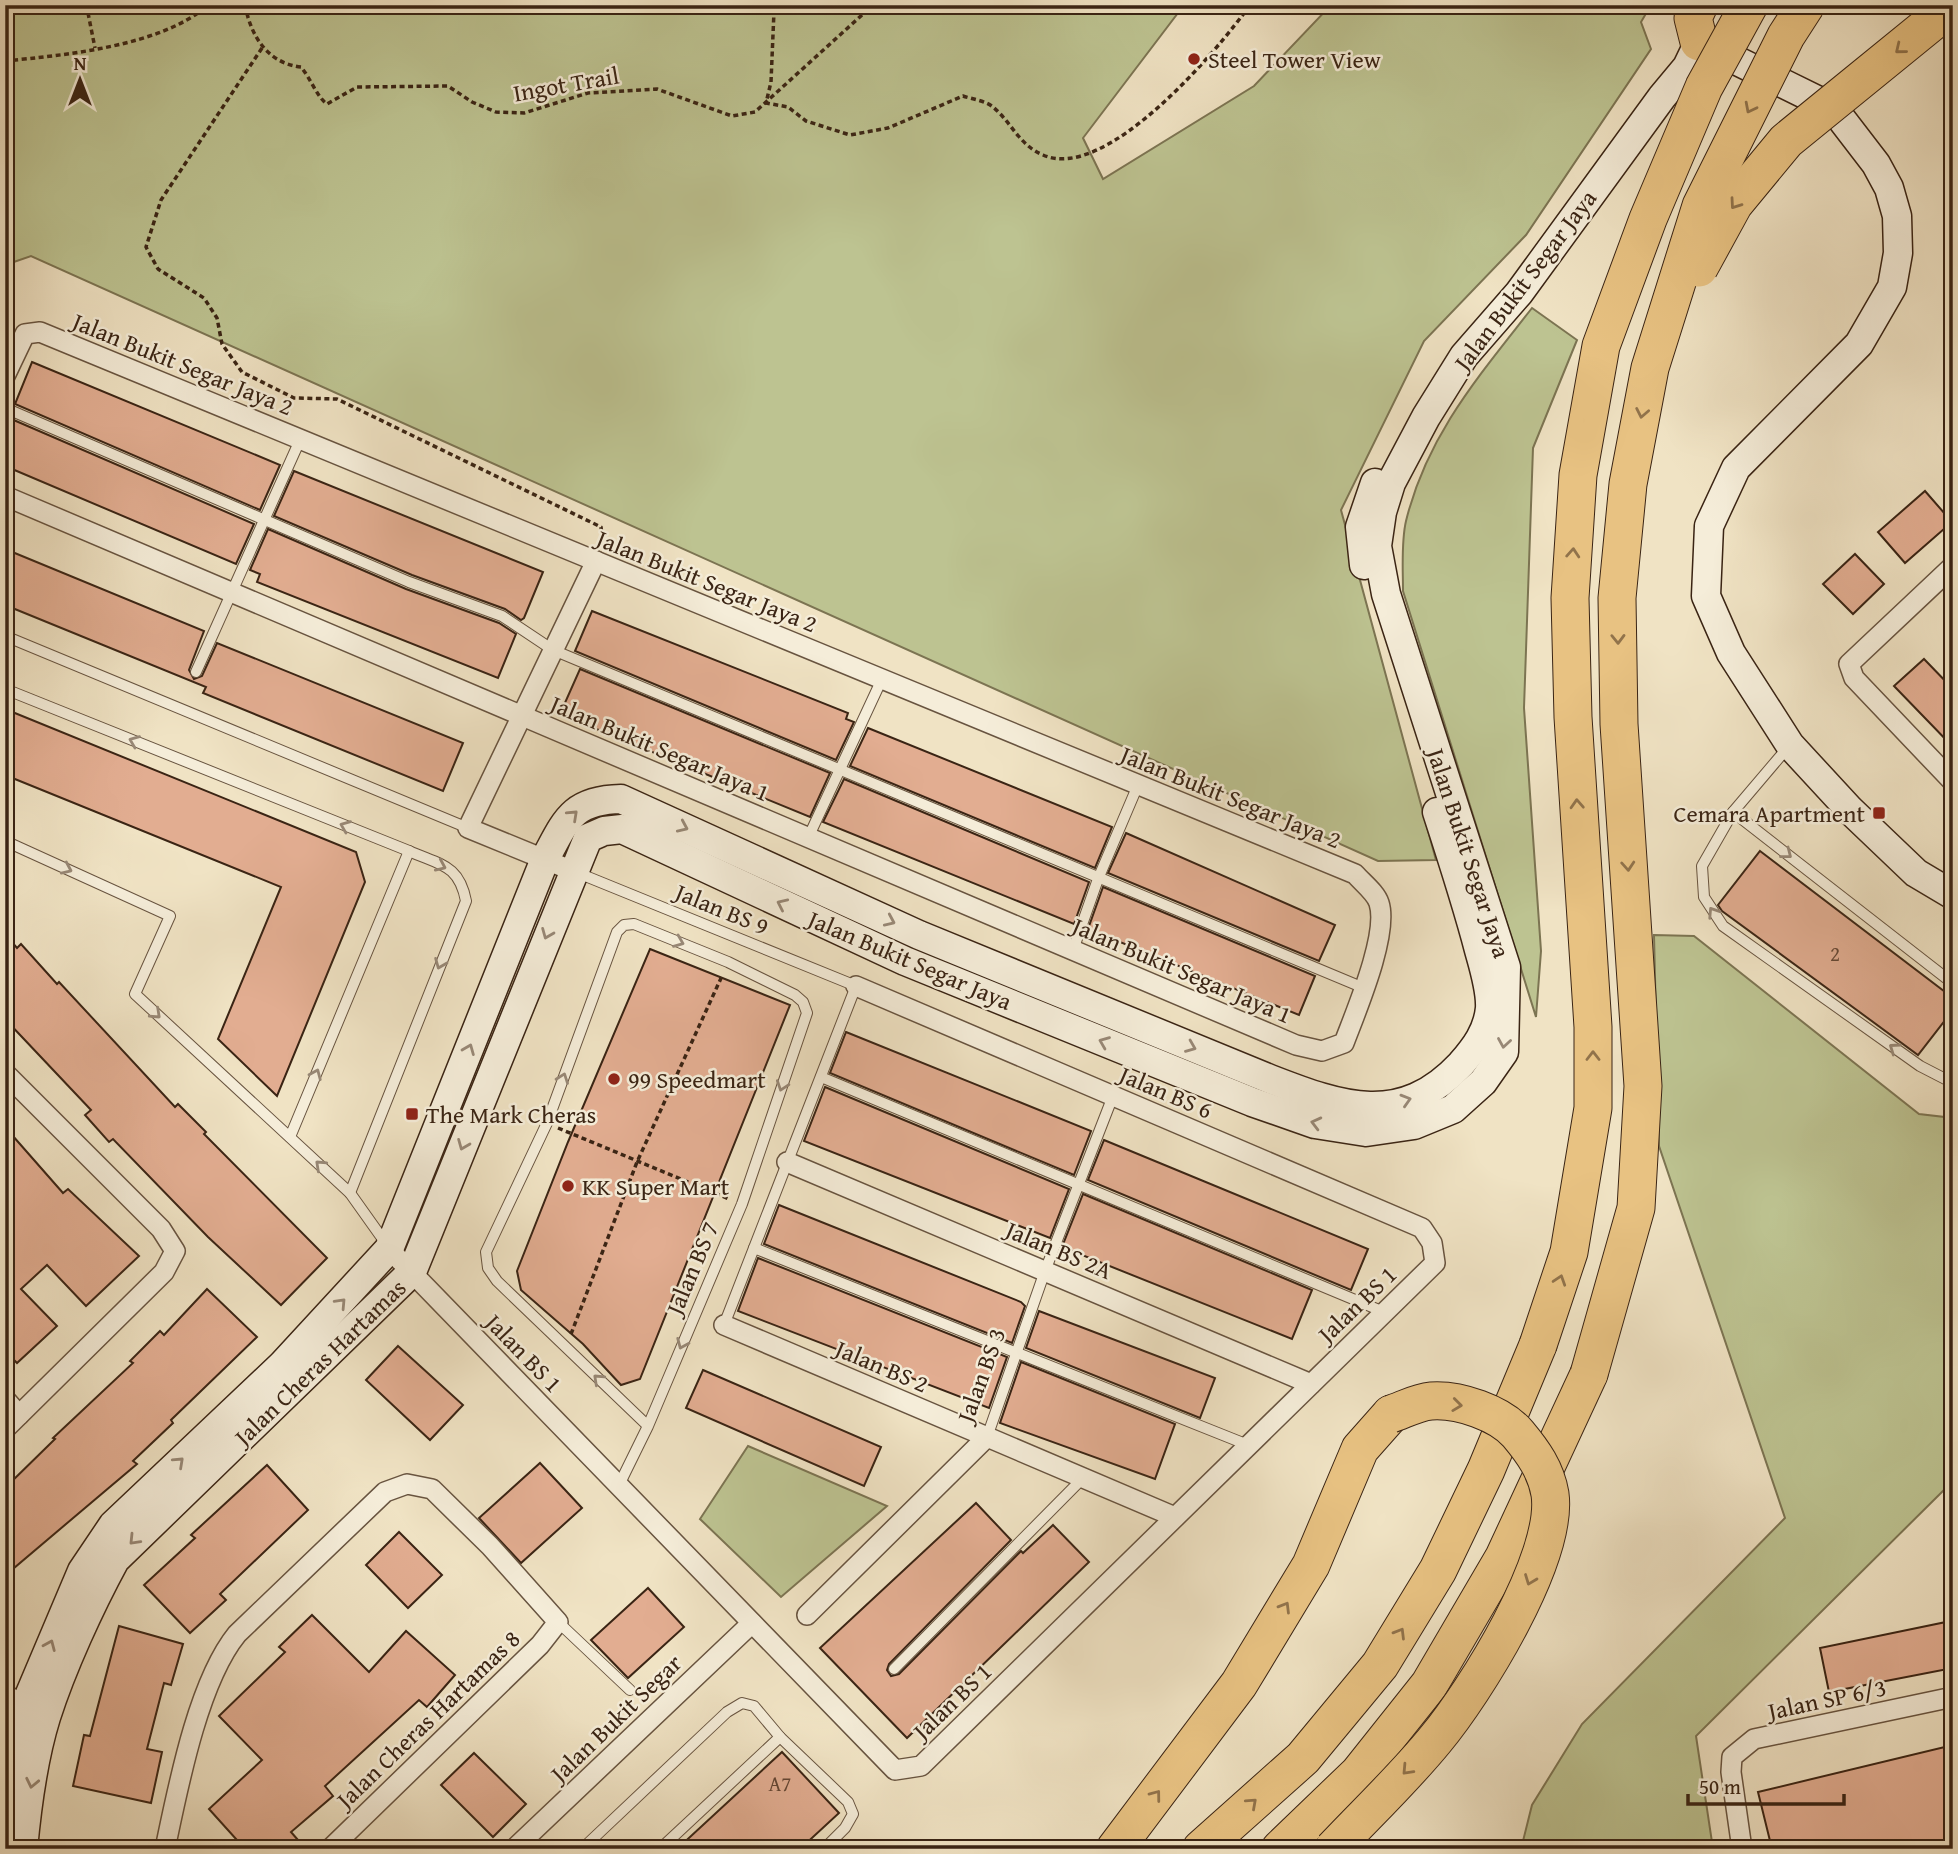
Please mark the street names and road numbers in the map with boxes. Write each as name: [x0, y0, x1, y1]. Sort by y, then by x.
street label: Ingot Trail: [510, 57, 622, 111]
street label: Jalan Bukit Segar Jaya: [1444, 182, 1605, 380]
street label: Jalan Bukit Segar Jaya 2: [65, 303, 299, 424]
street label: Jalan Bukit Segar Jaya 2: [589, 520, 823, 641]
street label: Jalan Bukit Segar Jaya 1: [542, 685, 775, 810]
street label: Jalan Bukit Segar Jaya 2: [1113, 736, 1347, 857]
street label: Jalan Bukit Segar Jaya: [1418, 741, 1520, 963]
street label: Jalan BS 9: [667, 873, 774, 944]
street label: Jalan Bukit Segar Jaya: [800, 900, 1018, 1019]
street label: Jalan Bukit Segar Jaya 1: [1064, 907, 1297, 1032]
street label: Jalan BS 6: [1111, 1056, 1218, 1127]
street label: Jalan BS 2A: [998, 1211, 1118, 1288]
street label: Jalan BS 7: [656, 1216, 727, 1323]
street label: Jalan BS 1: [1307, 1257, 1404, 1353]
street label: Jalan Cheras Hartamas: [224, 1271, 414, 1455]
street label: Jalan BS 1: [475, 1303, 571, 1400]
street label: Jalan BS 3: [947, 1323, 1014, 1430]
street label: Jalan BS 2: [827, 1330, 934, 1401]
street label: Jalan Cheras Hartamas 8: [326, 1622, 528, 1818]
street label: Jalan Bukit Segar: [540, 1646, 690, 1792]
street label: Jalan BS 1: [902, 1654, 999, 1750]
street label: Jalan SP 6/3: [1762, 1669, 1889, 1729]

